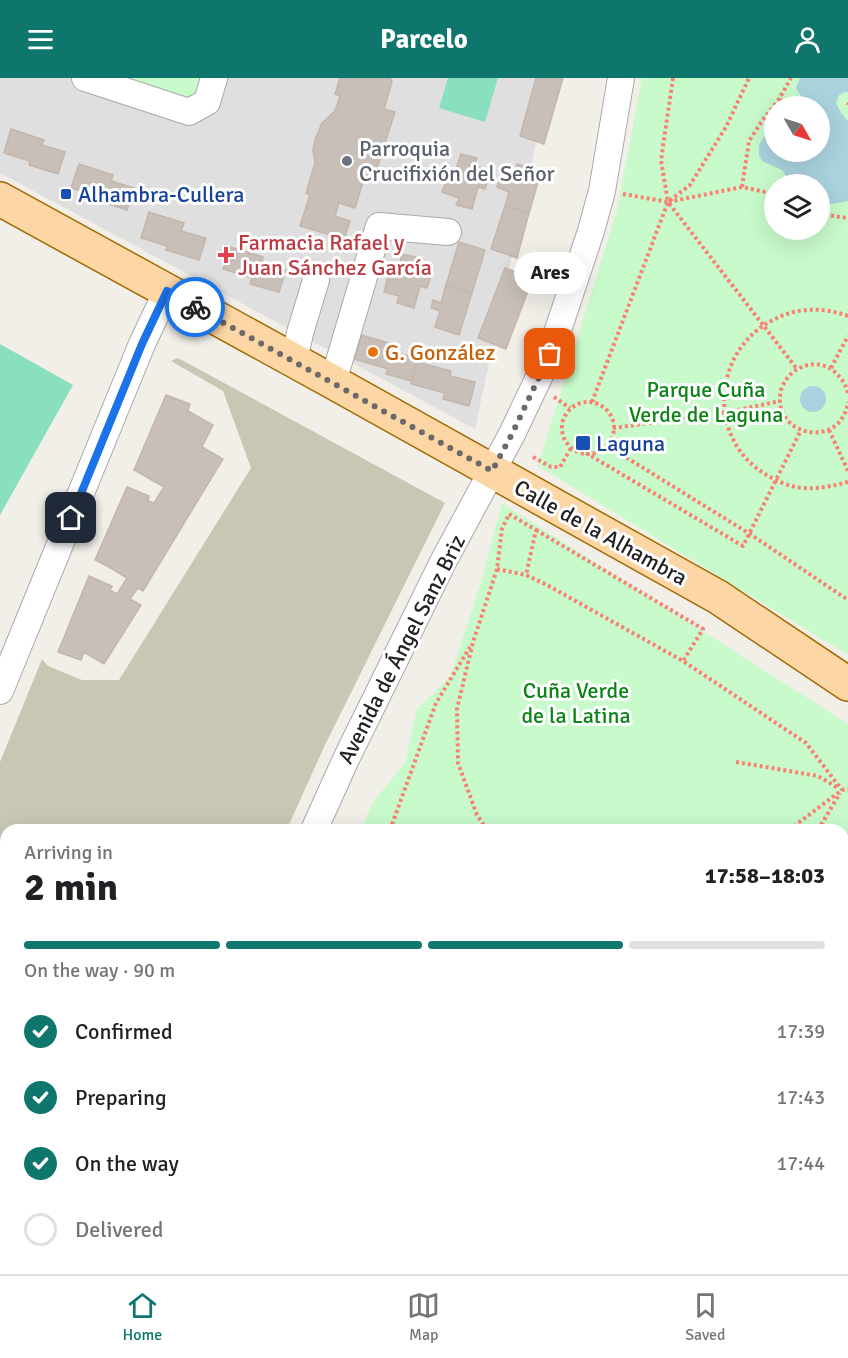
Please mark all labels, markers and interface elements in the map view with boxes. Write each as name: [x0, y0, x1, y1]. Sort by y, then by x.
icon: menu: [24, 23, 57, 56]
text: Parcelo: [380, 23, 468, 56]
icon: person: [791, 23, 824, 56]
north arrow: [764, 96, 830, 162]
map controls: [764, 96, 830, 240]
place label: Parroquia Crucifixión del Señor: [359, 135, 555, 187]
marker: Parroquia Crucifixión del Señor: [340, 154, 354, 168]
button: layers: [764, 174, 830, 240]
place label: Alhambra-Cullera: [78, 181, 245, 208]
marker: Alhambra-Cullera: [59, 187, 73, 201]
place label: Farmacia Rafael y Juan Sánchez García: [238, 229, 432, 281]
marker: Farmacia Rafael y Juan Sánchez García: [219, 248, 233, 262]
callout: Ares: [514, 252, 586, 294]
text: Ares: [530, 260, 570, 285]
courier: [165, 277, 225, 337]
icon: bike: [179, 291, 212, 324]
pin: [524, 328, 575, 379]
icon: bag: [533, 337, 566, 370]
place label: G. González: [385, 339, 496, 366]
marker: G. González: [366, 345, 380, 359]
park label: Parque Cuña Verde de Laguna: [629, 376, 783, 428]
place label: Laguna: [596, 430, 665, 457]
marker: Laguna: [574, 434, 592, 452]
street label: Calle de la Alhambra: [510, 474, 692, 591]
pin: [45, 492, 96, 543]
icon: home: [54, 501, 87, 534]
street label: Avenida de Ángel Sanz Briz: [332, 530, 471, 768]
park label: Cuña Verde de la Latina: [521, 677, 631, 729]
text: Arriving in: [24, 840, 113, 865]
text: 17:58–18:03: [705, 862, 825, 889]
text: 2 min: [24, 863, 118, 911]
text: On the way · 90 m: [24, 958, 175, 983]
icon: check: [24, 1015, 57, 1048]
text: Confirmed: [75, 1018, 173, 1045]
text: 17:39: [776, 1019, 825, 1044]
icon: check: [24, 1081, 57, 1114]
text: Preparing: [75, 1084, 167, 1111]
text: 17:43: [776, 1085, 825, 1110]
icon: check: [24, 1147, 57, 1180]
text: On the way: [75, 1150, 179, 1177]
text: 17:44: [776, 1151, 825, 1176]
text: Delivered: [75, 1216, 163, 1243]
tab: Home: [122, 1289, 162, 1345]
tab: Map: [407, 1289, 440, 1345]
tab: Saved: [685, 1289, 726, 1345]

